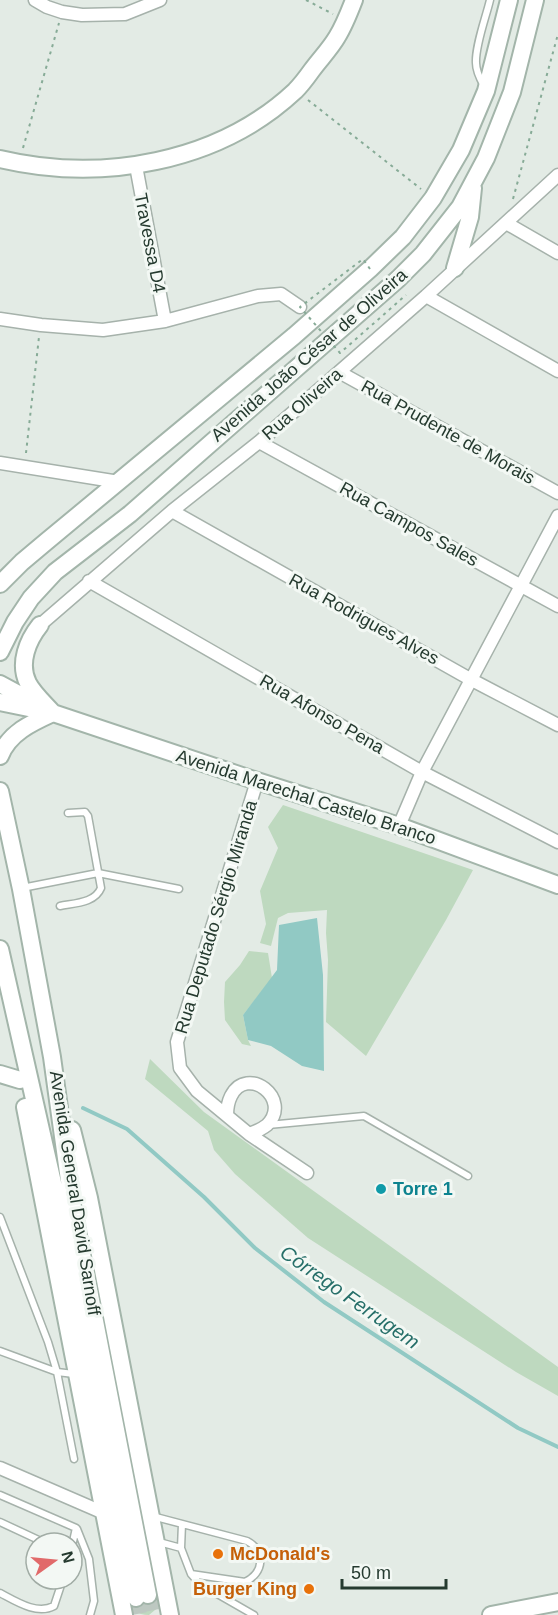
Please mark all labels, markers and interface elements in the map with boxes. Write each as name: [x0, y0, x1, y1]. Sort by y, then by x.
street label: Travessa D4: [131, 191, 169, 295]
street label: Avenida João César de Oliveira: [207, 264, 412, 445]
street label: Rua Oliveira: [258, 363, 347, 444]
street label: Rua Prudente de Morais: [358, 376, 538, 488]
street label: Rua Campos Sales: [336, 478, 482, 570]
street label: Rua Rodrigues Alves: [286, 570, 442, 668]
street label: Rua Afonso Pena: [256, 670, 389, 758]
street label: Avenida Marechal Castelo Branco: [174, 745, 438, 849]
street label: Rua Deputado Sérgio Miranda: [171, 797, 261, 1036]
street label: Avenida General David Sarnoff: [46, 1069, 104, 1318]
place label: Torre 1: [393, 1179, 453, 1199]
marker: Torre 1: [374, 1182, 388, 1196]
water label: Córrego Ferrugem: [276, 1241, 424, 1353]
north arrow: [24, 1531, 84, 1591]
place label: McDonald's: [230, 1544, 330, 1564]
marker: McDonald's: [211, 1547, 225, 1561]
text: N: [58, 1549, 78, 1565]
scale bar: [342, 1552, 446, 1590]
text: 50 m: [351, 1563, 391, 1583]
place label: Burger King: [193, 1579, 297, 1599]
marker: Burger King: [302, 1582, 316, 1596]

